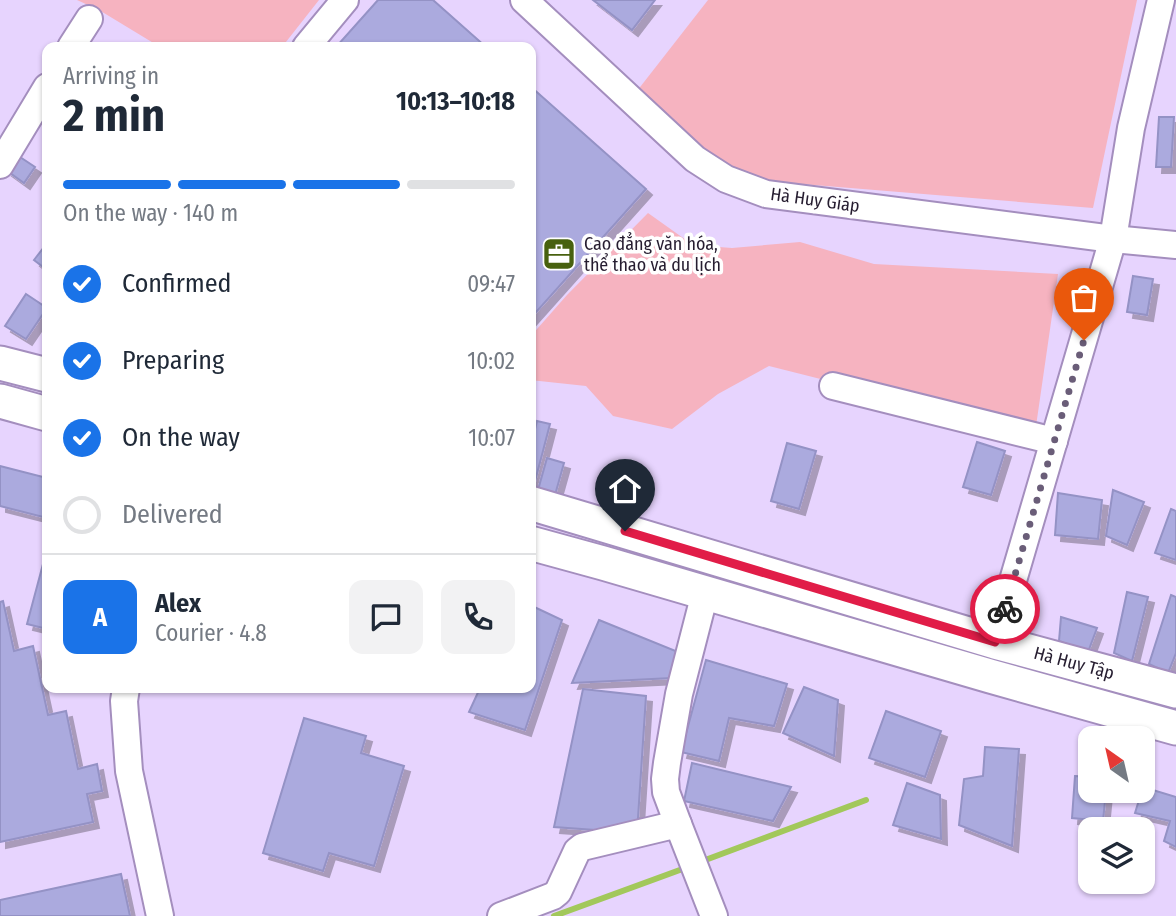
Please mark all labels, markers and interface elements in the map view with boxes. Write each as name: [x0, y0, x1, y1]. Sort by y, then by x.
text: Arriving in: [63, 62, 159, 90]
text: 10:13–10:18: [396, 86, 515, 117]
text: 2 min: [63, 88, 165, 143]
street label: Hà Huy Giáp: [769, 183, 861, 217]
text: On the way · 140 m: [63, 199, 238, 227]
place label: Cao đẳng văn hóa, thể thao và du lịch: [584, 232, 721, 276]
office icon: Cao đẳng văn hóa, thể thao và du lịch: [540, 235, 578, 273]
icon: check: [63, 265, 101, 303]
text: Confirmed: [122, 268, 232, 299]
pin: [1054, 268, 1114, 340]
text: 09:47: [467, 270, 515, 298]
icon: bag: [1065, 279, 1103, 317]
icon: check: [63, 342, 101, 380]
text: Preparing: [122, 345, 224, 376]
text: 10:02: [467, 347, 515, 375]
icon: check: [63, 419, 101, 457]
text: On the way: [122, 422, 240, 453]
text: 10:07: [468, 424, 515, 452]
pin: [595, 459, 655, 531]
icon: home: [606, 470, 644, 508]
text: Delivered: [122, 499, 223, 530]
courier: [970, 574, 1040, 644]
button: chat: [349, 580, 423, 654]
button: phone: [441, 580, 515, 654]
text: Alex: [155, 588, 201, 619]
icon: bike: [986, 590, 1024, 628]
text: A: [93, 602, 107, 633]
text: Courier · 4.8: [155, 619, 267, 647]
street label: Hà Huy Tập: [1031, 642, 1117, 684]
north arrow: [1078, 726, 1155, 803]
map controls: [1078, 726, 1155, 894]
button: layers: [1078, 817, 1155, 894]

